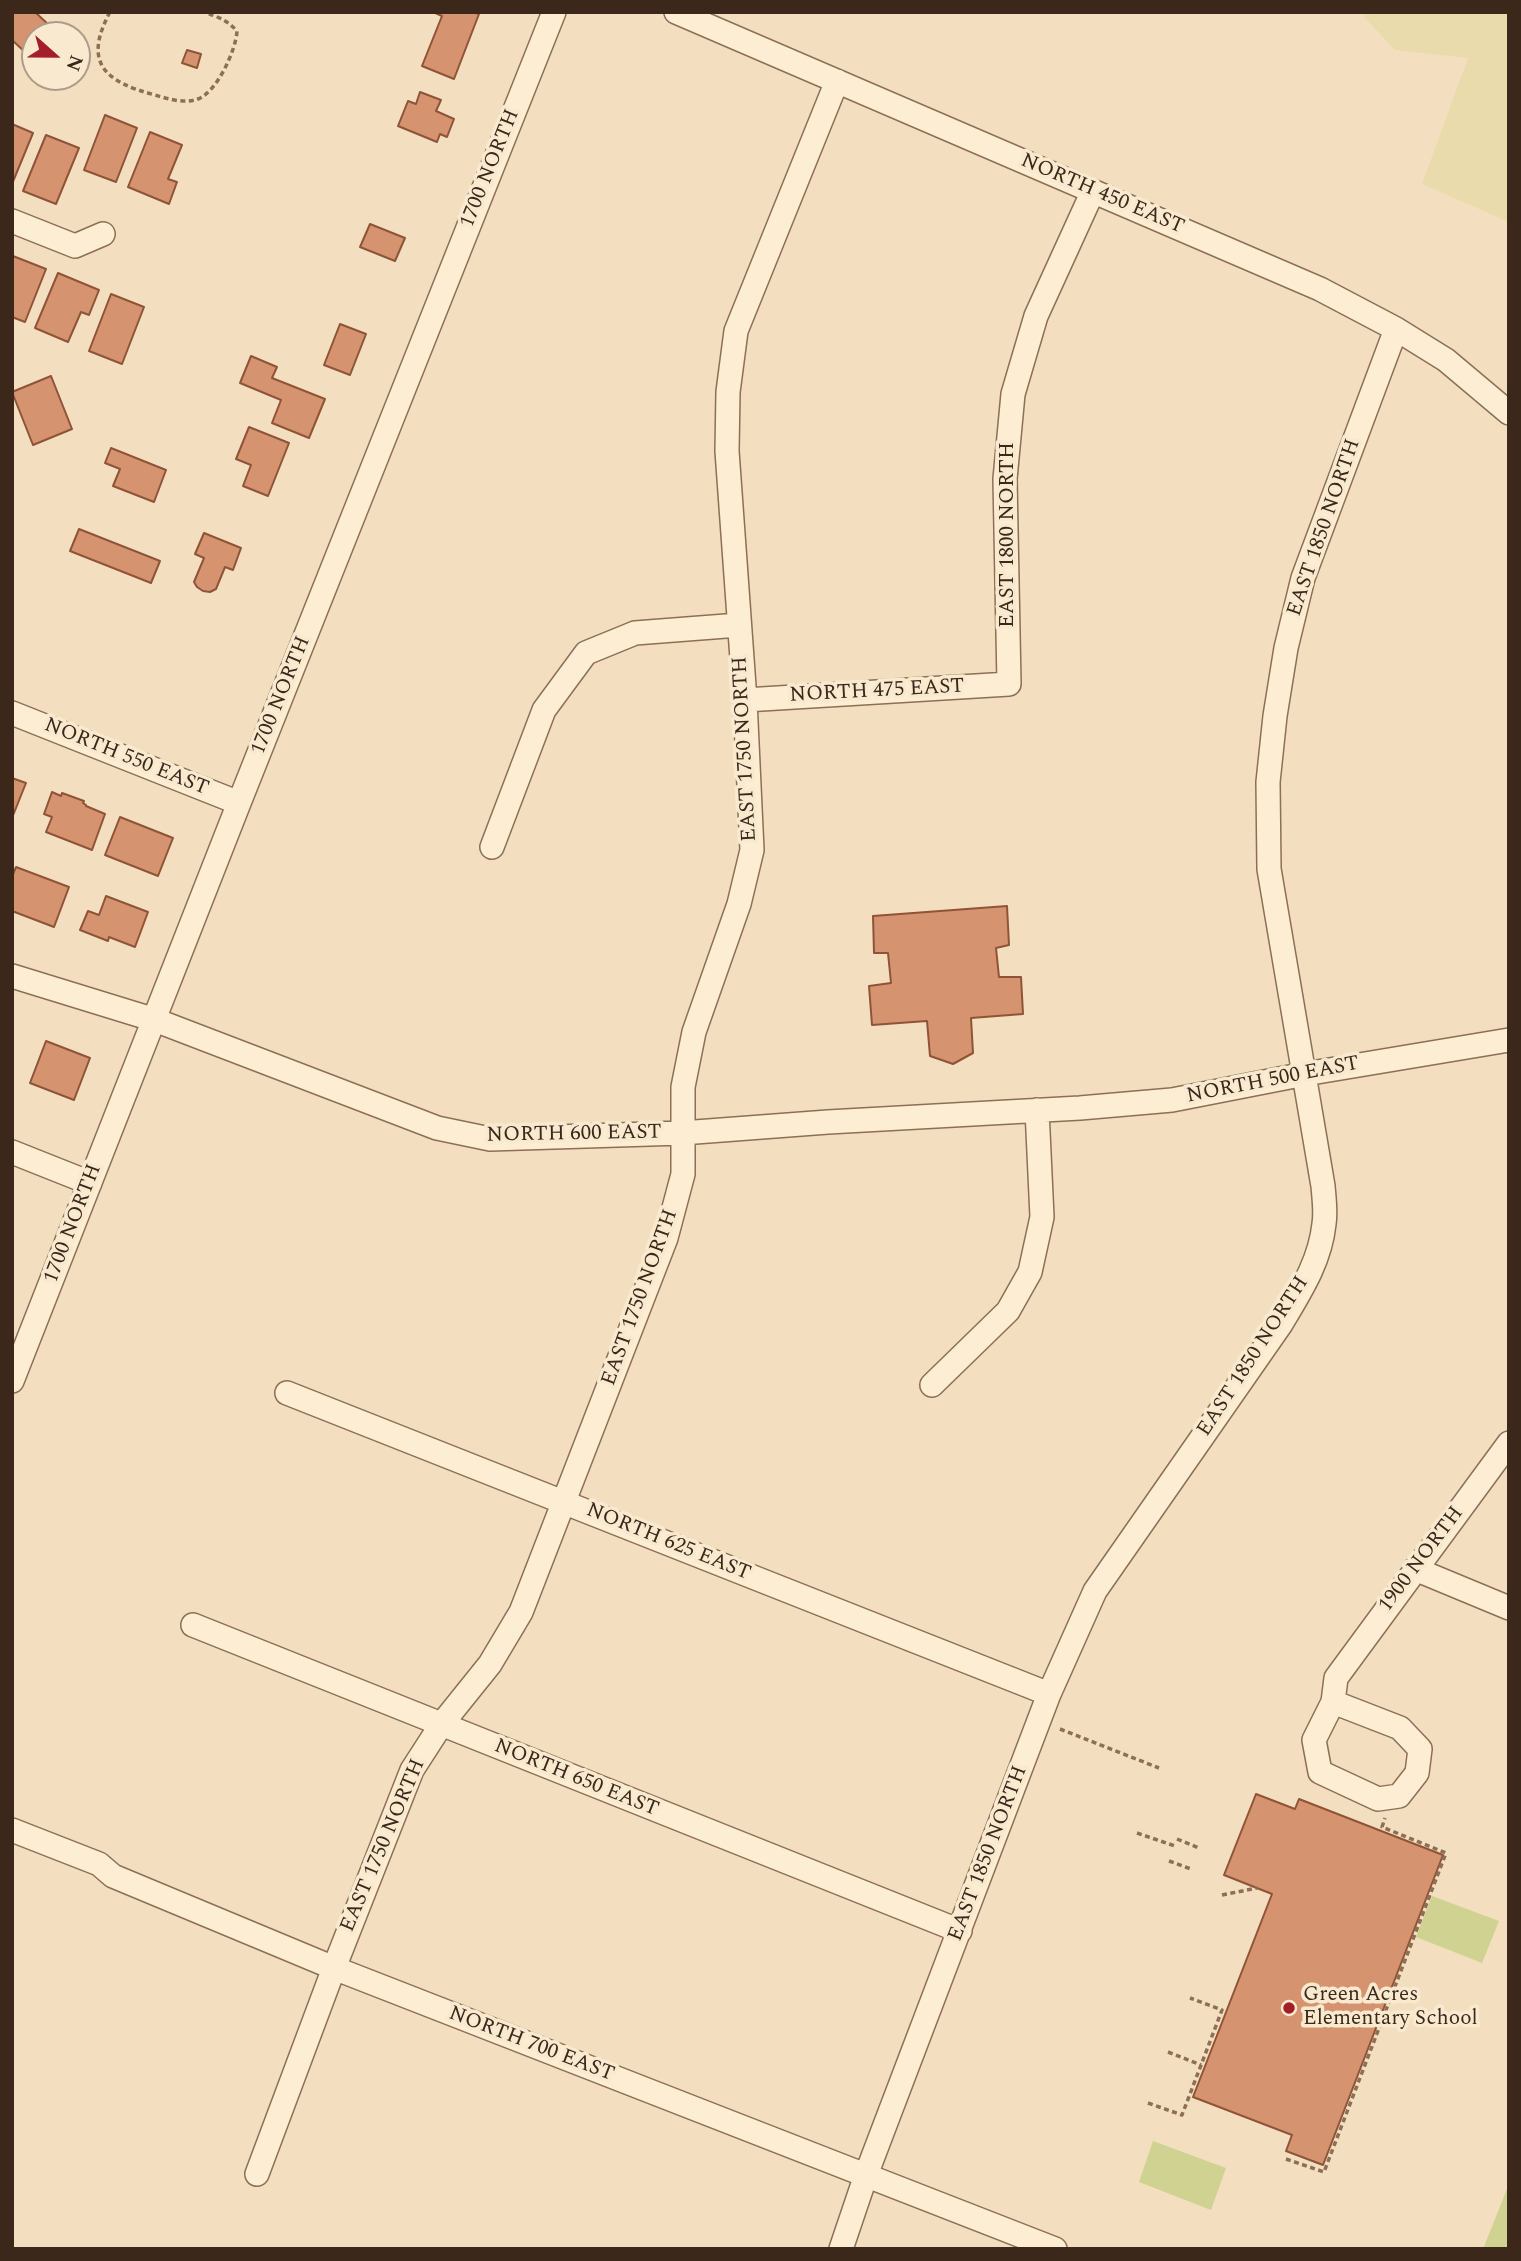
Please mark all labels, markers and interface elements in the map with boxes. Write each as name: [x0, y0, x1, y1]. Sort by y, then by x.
north arrow: [21, 21, 91, 91]
text: N: [58, 51, 91, 75]
street label: 1700 NORTH: [456, 106, 526, 232]
street label: NORTH 450 EAST: [1016, 149, 1188, 241]
street label: EAST 1850 NORTH: [1283, 436, 1367, 620]
street label: EAST 1800 NORTH: [996, 442, 1022, 628]
street label: 1700 NORTH: [247, 633, 317, 759]
street label: EAST 1750 NORTH: [729, 656, 763, 842]
street label: NORTH 475 EAST: [789, 675, 965, 709]
street label: NORTH 550 EAST: [40, 713, 212, 803]
street label: NORTH 500 EAST: [1185, 1052, 1361, 1110]
street label: NORTH 600 EAST: [486, 1121, 662, 1149]
street label: 1700 NORTH: [40, 1161, 108, 1287]
street label: EAST 1750 NORTH: [597, 1206, 685, 1390]
street label: EAST 1850 NORTH: [1193, 1272, 1315, 1442]
street label: NORTH 625 EAST: [582, 1498, 754, 1588]
street label: 1900 NORTH: [1374, 1502, 1470, 1618]
street label: NORTH 650 EAST: [490, 1734, 662, 1824]
street label: EAST 1750 NORTH: [336, 1756, 432, 1936]
street label: EAST 1850 NORTH: [944, 1763, 1034, 1945]
place label: Green Acres Elementary School: [1303, 1983, 1478, 2033]
marker: Green Acres Elementary School: [1281, 2000, 1297, 2016]
street label: NORTH 700 EAST: [445, 2002, 617, 2088]

